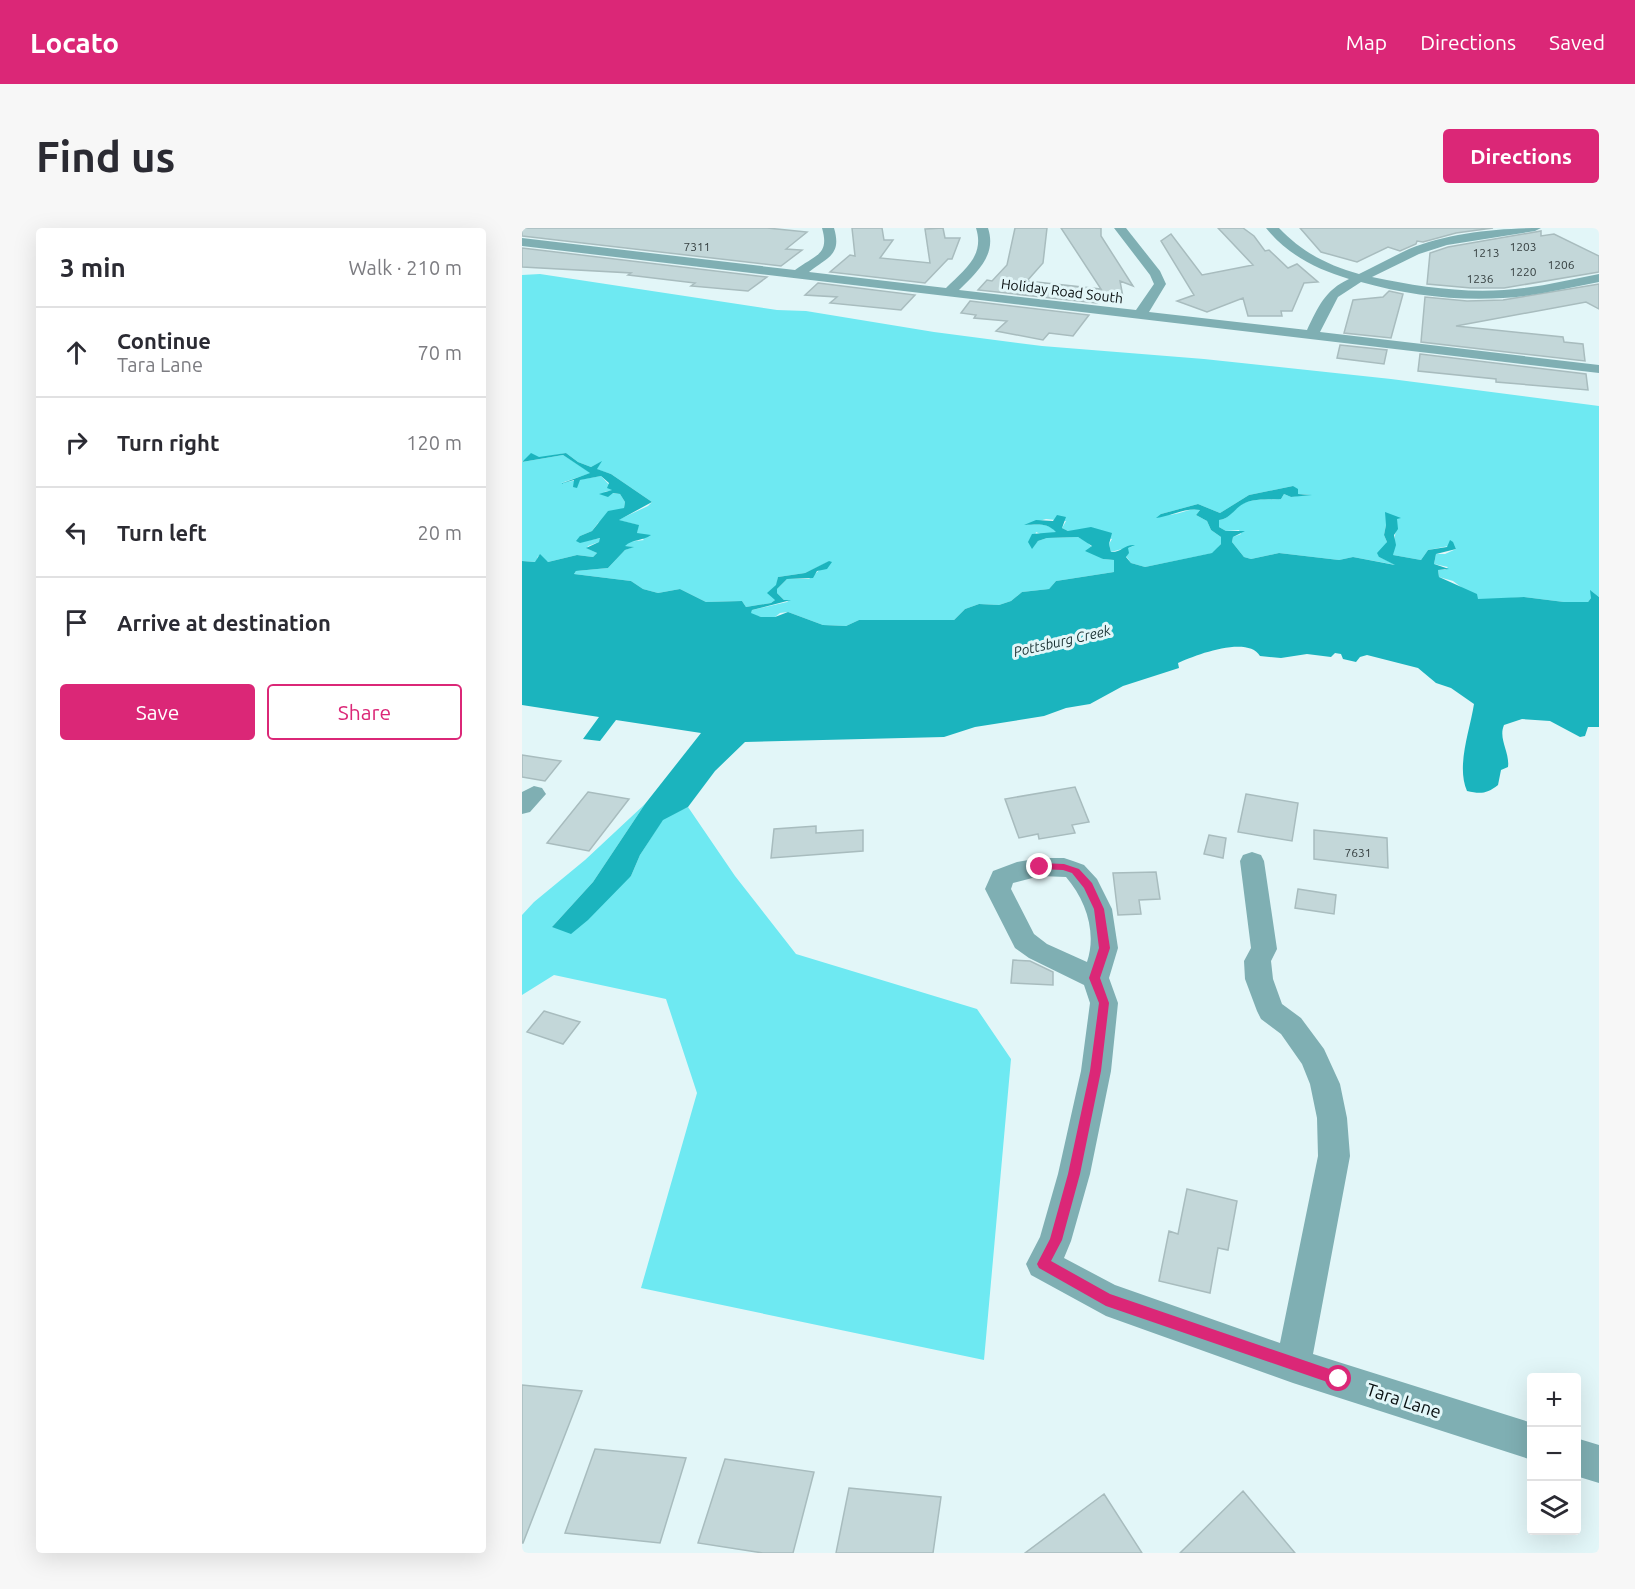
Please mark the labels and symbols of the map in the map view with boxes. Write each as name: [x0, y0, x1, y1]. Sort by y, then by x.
house number: 7311: [683, 240, 711, 253]
house number: 1203: [1509, 240, 1537, 253]
house number: 1213: [1472, 246, 1500, 259]
house number: 1206: [1547, 258, 1575, 271]
house number: 1220: [1509, 265, 1537, 278]
house number: 1236: [1466, 272, 1494, 285]
street label: Holiday Road South: [1000, 276, 1124, 306]
water label: Pottsburg Creek: [1012, 622, 1113, 660]
house number: 7631: [1344, 846, 1372, 859]
route end: [1026, 853, 1052, 879]
route start: [1325, 1365, 1351, 1391]
street label: Tara Lane: [1364, 1379, 1444, 1421]

